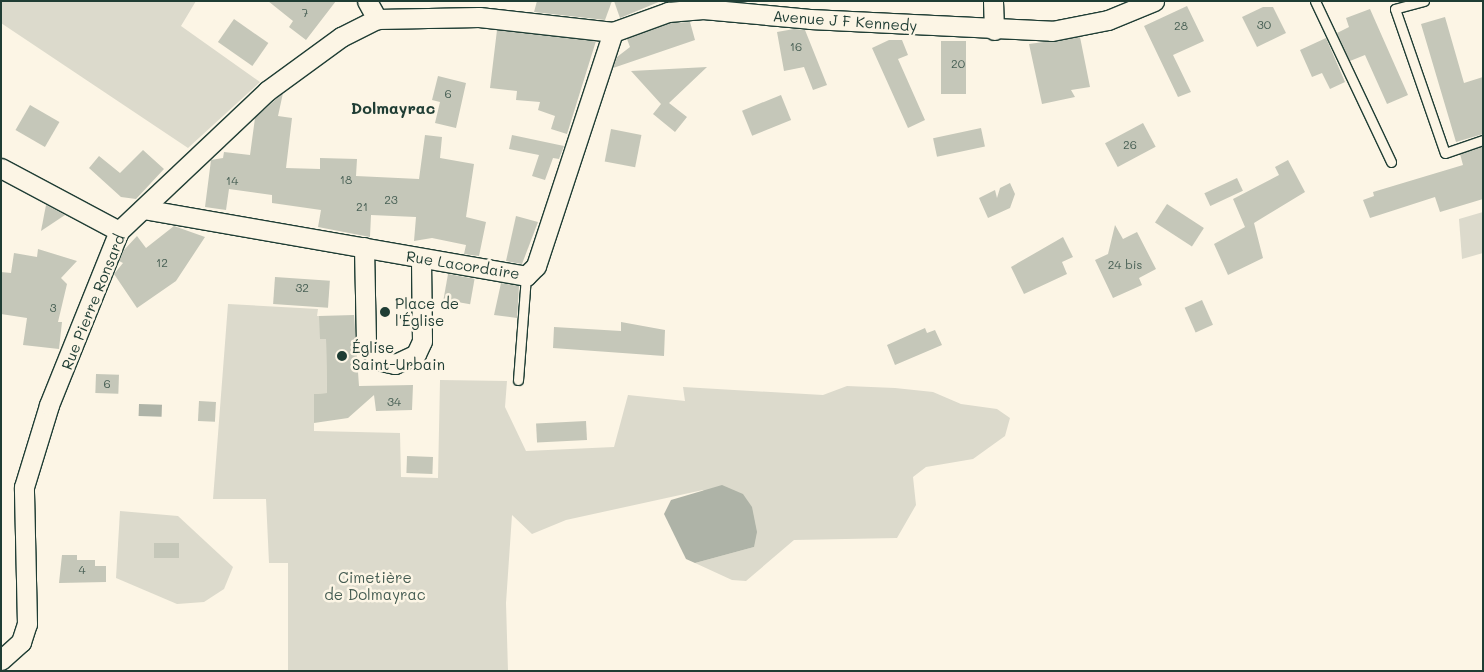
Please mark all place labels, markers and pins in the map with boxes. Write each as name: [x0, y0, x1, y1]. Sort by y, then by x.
place label: Place de l'Église: [395, 294, 459, 329]
marker: Place de l'Église: [379, 306, 391, 318]
place label: Église Saint-Urbain: [352, 338, 445, 373]
marker: Église Saint-Urbain: [336, 350, 348, 362]

